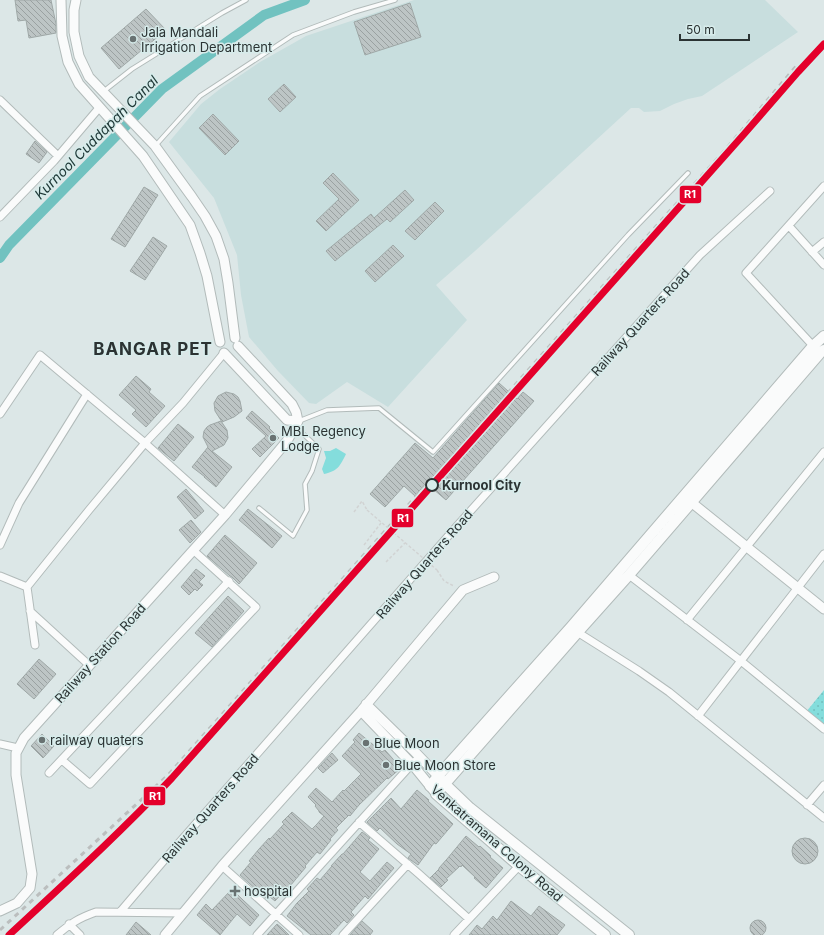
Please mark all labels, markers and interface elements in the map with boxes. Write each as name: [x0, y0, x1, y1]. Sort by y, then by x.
scale bar: [680, 16, 749, 42]
text: 50 m: [686, 22, 715, 37]
place label: Jala Mandali Irrigation Department: [141, 24, 272, 55]
marker: Jala Mandali Irrigation Department: [128, 34, 138, 44]
water label: Kurnool Cuddapah Canal: [31, 71, 162, 202]
line badge: R1: [679, 185, 702, 204]
text: R1: [684, 187, 696, 201]
street label: Railway Quarters Road: [588, 265, 692, 379]
district label: BANGAR PET: [93, 339, 213, 359]
place label: MBL Regency Lodge: [281, 423, 366, 454]
marker: MBL Regency Lodge: [268, 433, 278, 443]
place label: Kurnool City: [442, 477, 521, 493]
marker: Kurnool City: [425, 478, 439, 492]
street label: Railway Quarters Road: [372, 506, 476, 622]
line badge: R1: [391, 508, 414, 528]
text: R1: [397, 511, 409, 525]
street label: Railway Station Road: [51, 600, 149, 706]
place label: railway quaters: [50, 732, 144, 748]
marker: railway quaters: [37, 735, 47, 745]
place label: Blue Moon: [374, 735, 440, 751]
marker: Blue Moon: [361, 738, 371, 748]
street label: Railway Quarters Road: [158, 750, 262, 866]
place label: Blue Moon Store: [394, 757, 496, 773]
marker: Blue Moon Store: [381, 760, 391, 770]
street label: Venkatramana Colony Road: [428, 781, 566, 905]
line badge: R1: [143, 786, 166, 806]
text: R1: [149, 789, 161, 803]
place label: hospital: [244, 883, 292, 899]
marker: hospital: [229, 885, 241, 897]

